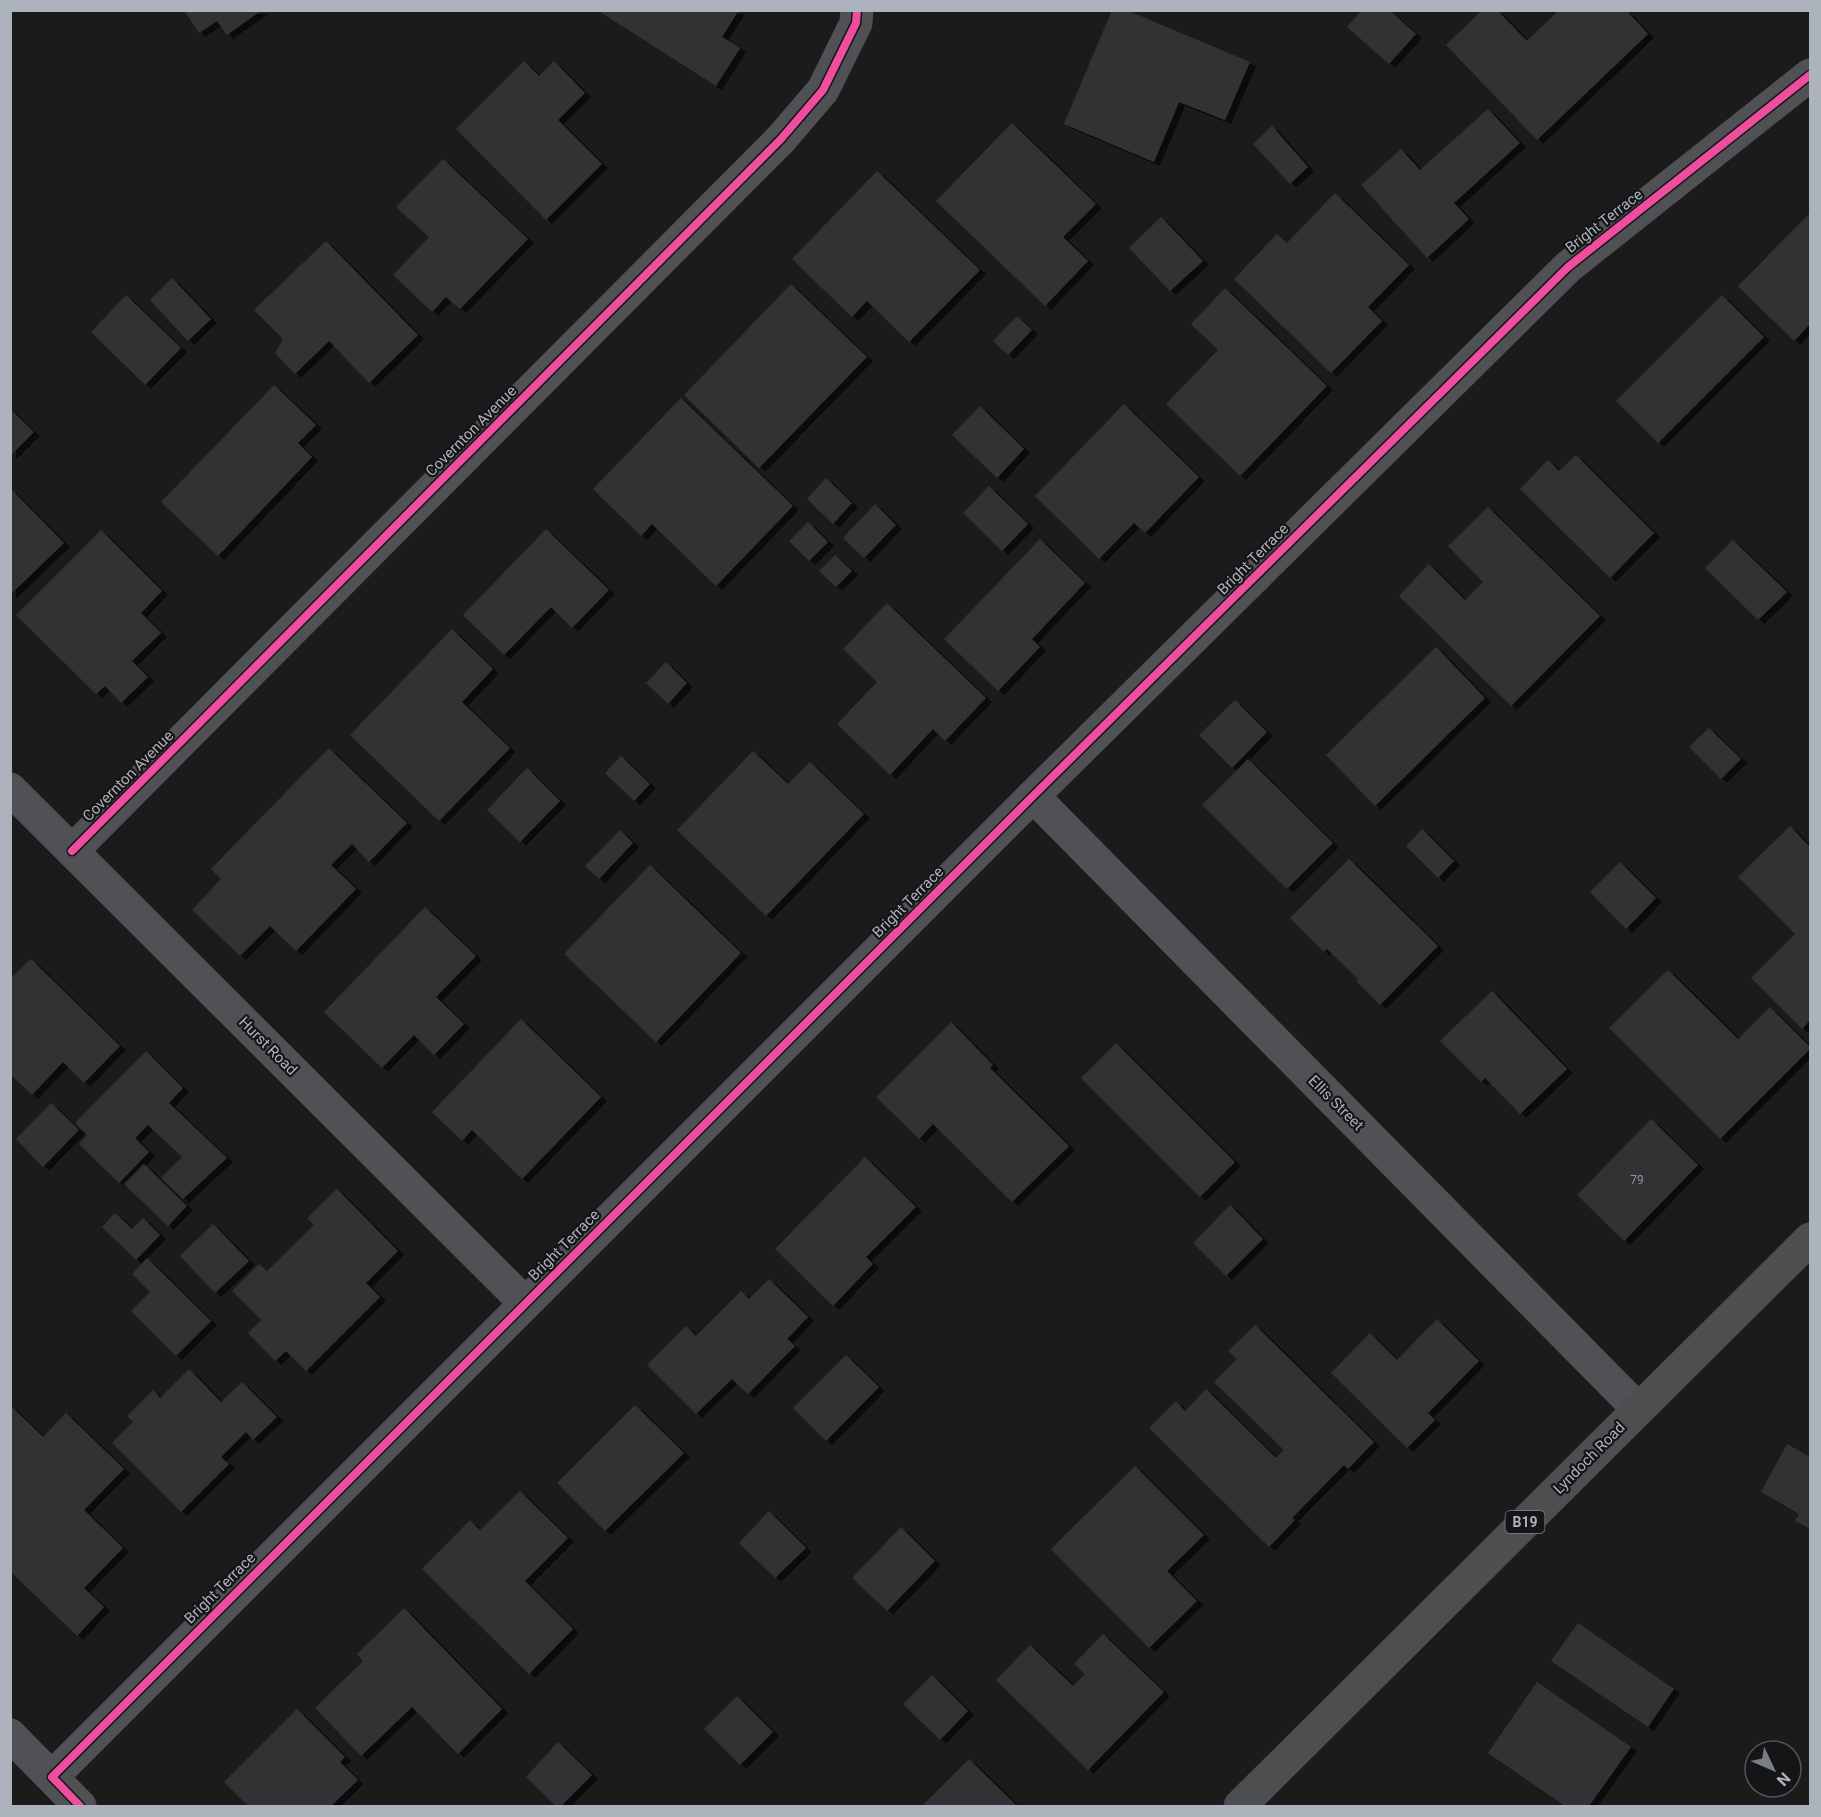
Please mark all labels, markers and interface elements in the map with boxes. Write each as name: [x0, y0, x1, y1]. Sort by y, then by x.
street label: Bright Terrace: [1562, 185, 1646, 257]
street label: Covernton Avenue: [422, 382, 520, 480]
street label: Bright Terrace: [1214, 520, 1292, 598]
street label: Covernton Avenue: [79, 727, 177, 825]
street label: Bright Terrace: [869, 863, 947, 941]
street label: Hurst Road: [235, 1013, 301, 1079]
street label: Ellis Street: [1305, 1072, 1367, 1134]
house number: 79: [1630, 1173, 1644, 1187]
street label: Bright Terrace: [525, 1206, 603, 1284]
street label: Lyndoch Road: [1549, 1418, 1629, 1498]
road number: B19: [1506, 1511, 1544, 1533]
street label: Bright Terrace: [181, 1549, 259, 1627]
north arrow: [1743, 1739, 1803, 1799]
text: N: [1773, 1768, 1794, 1790]

